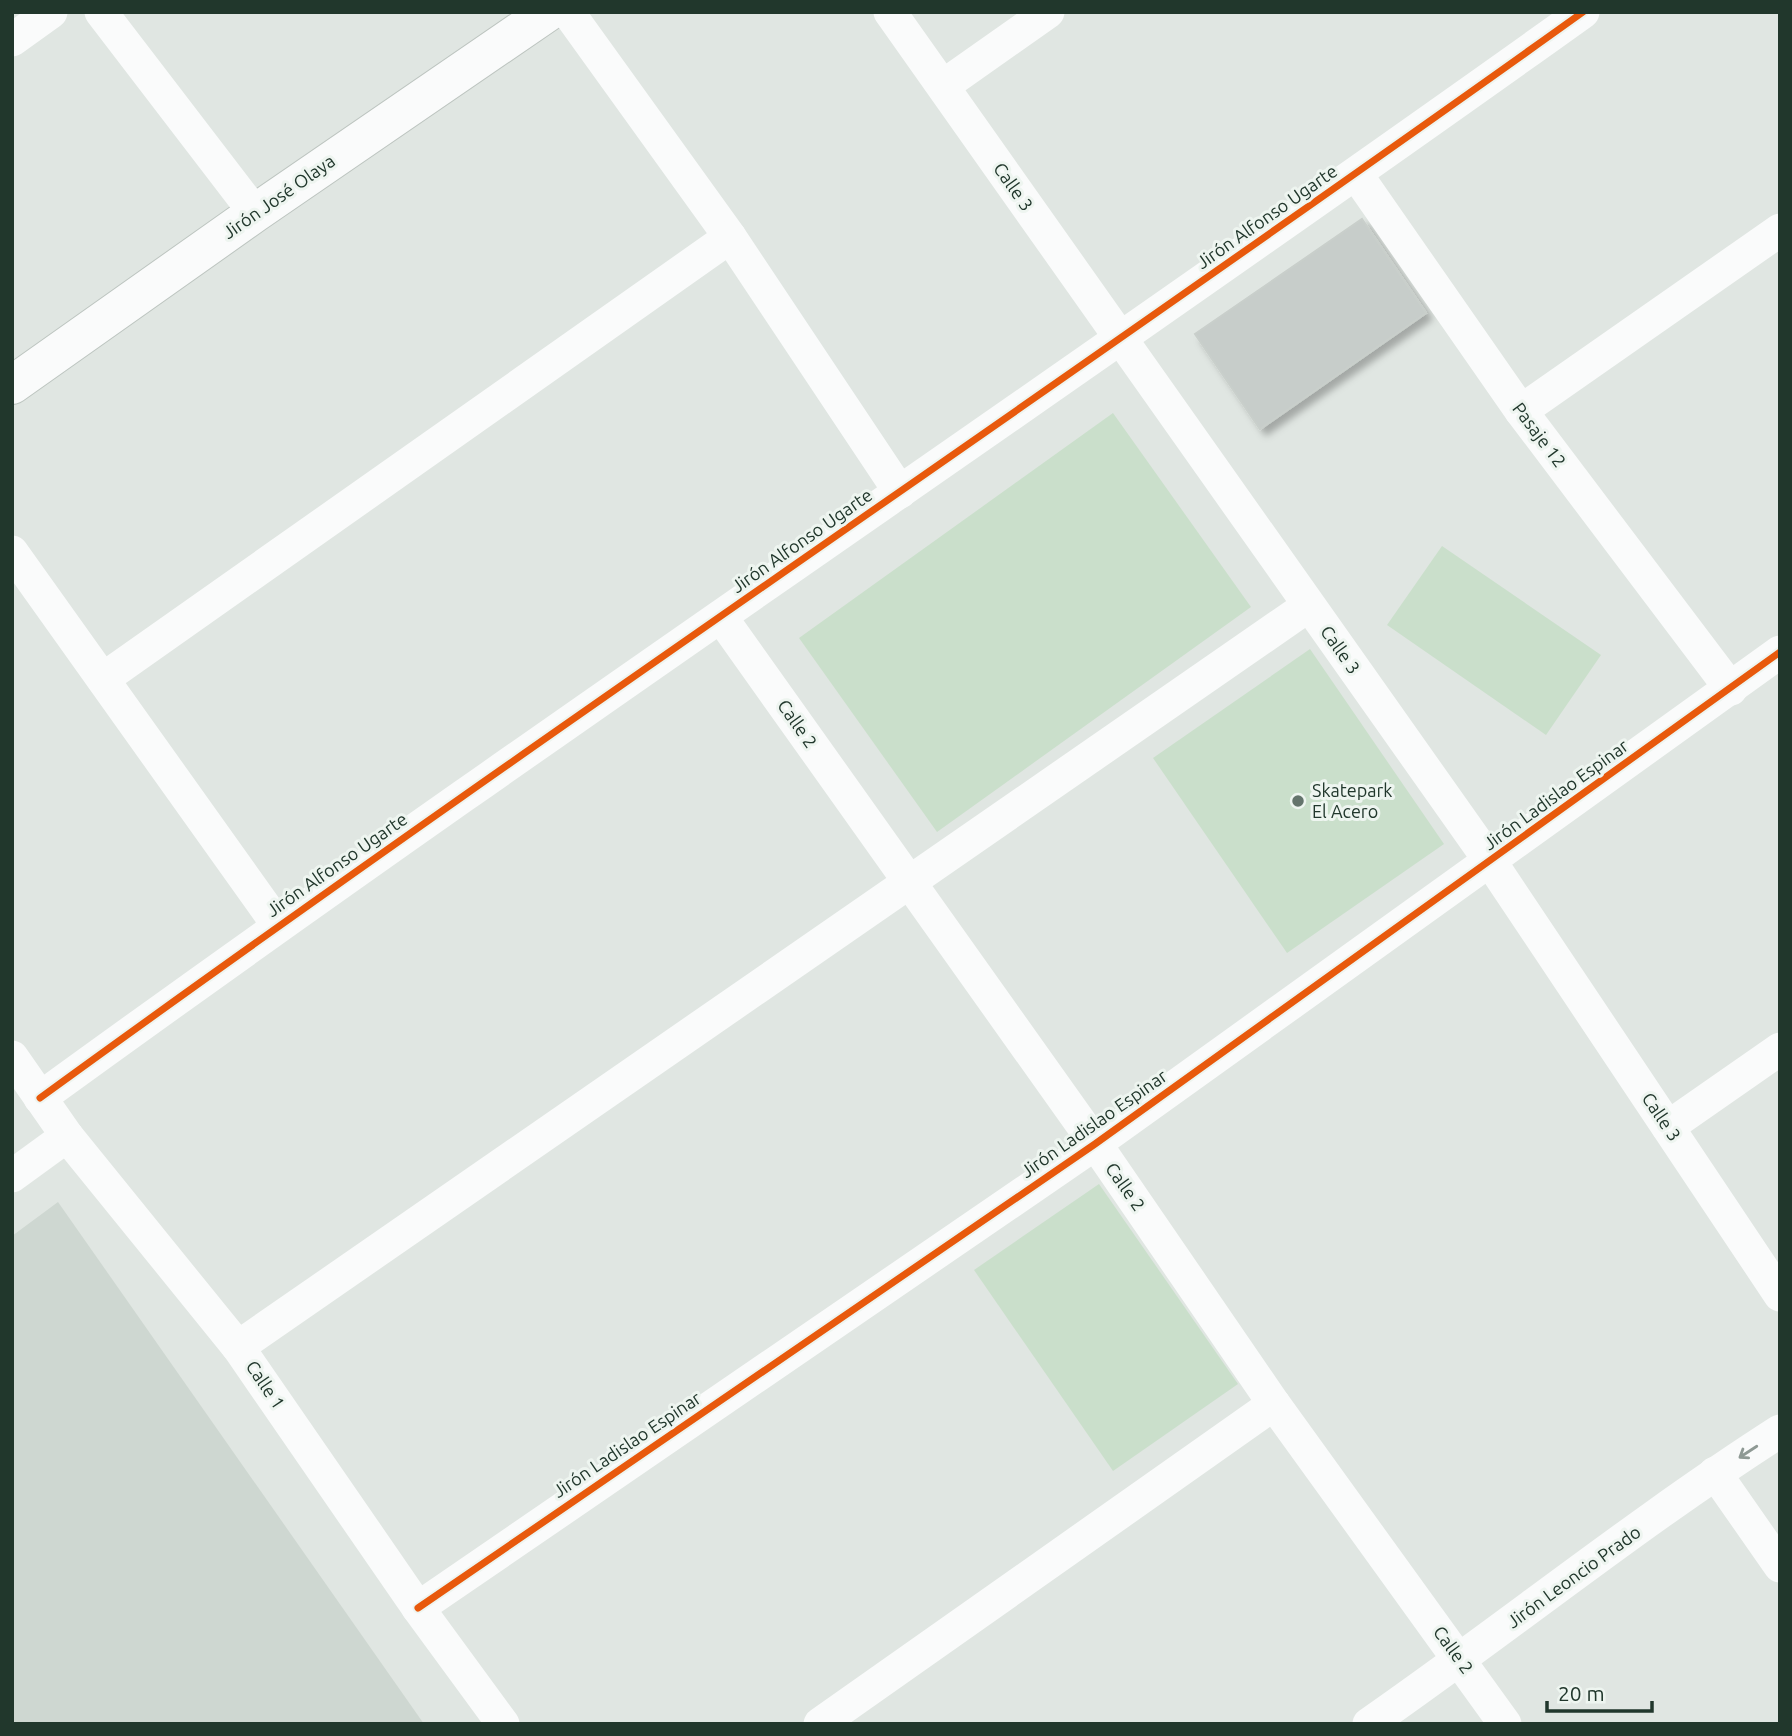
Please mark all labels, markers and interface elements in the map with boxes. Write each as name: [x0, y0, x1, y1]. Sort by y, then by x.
street label: Jirón José Olaya: [219, 150, 338, 242]
street label: Calle 3: [990, 159, 1037, 214]
street label: Jirón Alfonso Ugarte: [1192, 160, 1341, 272]
street label: Pasaje 12: [1509, 398, 1571, 471]
street label: Jirón Alfonso Ugarte: [727, 484, 876, 596]
street label: Calle 3: [1317, 622, 1364, 677]
street label: Calle 2: [774, 696, 821, 751]
street label: Jirón Ladislao Espinar: [1479, 735, 1632, 853]
place label: Skatepark El Acero: [1312, 780, 1392, 821]
marker: Skatepark El Acero: [1290, 793, 1306, 809]
street label: Jirón Alfonso Ugarte: [262, 808, 411, 920]
street label: Jirón Ladislao Espinar: [1016, 1065, 1171, 1181]
street label: Calle 3: [1638, 1088, 1685, 1144]
street label: Calle 2: [1102, 1159, 1149, 1214]
street label: Calle 1: [242, 1356, 289, 1412]
street label: Jirón Ladislao Espinar: [549, 1387, 704, 1501]
one-way arrow: [1738, 1445, 1758, 1459]
street label: Jirón Leoncio Prado: [1503, 1521, 1644, 1631]
street label: Calle 2: [1430, 1622, 1478, 1677]
scale bar: [1547, 1670, 1652, 1714]
text: 20 m: [1558, 1681, 1605, 1705]

